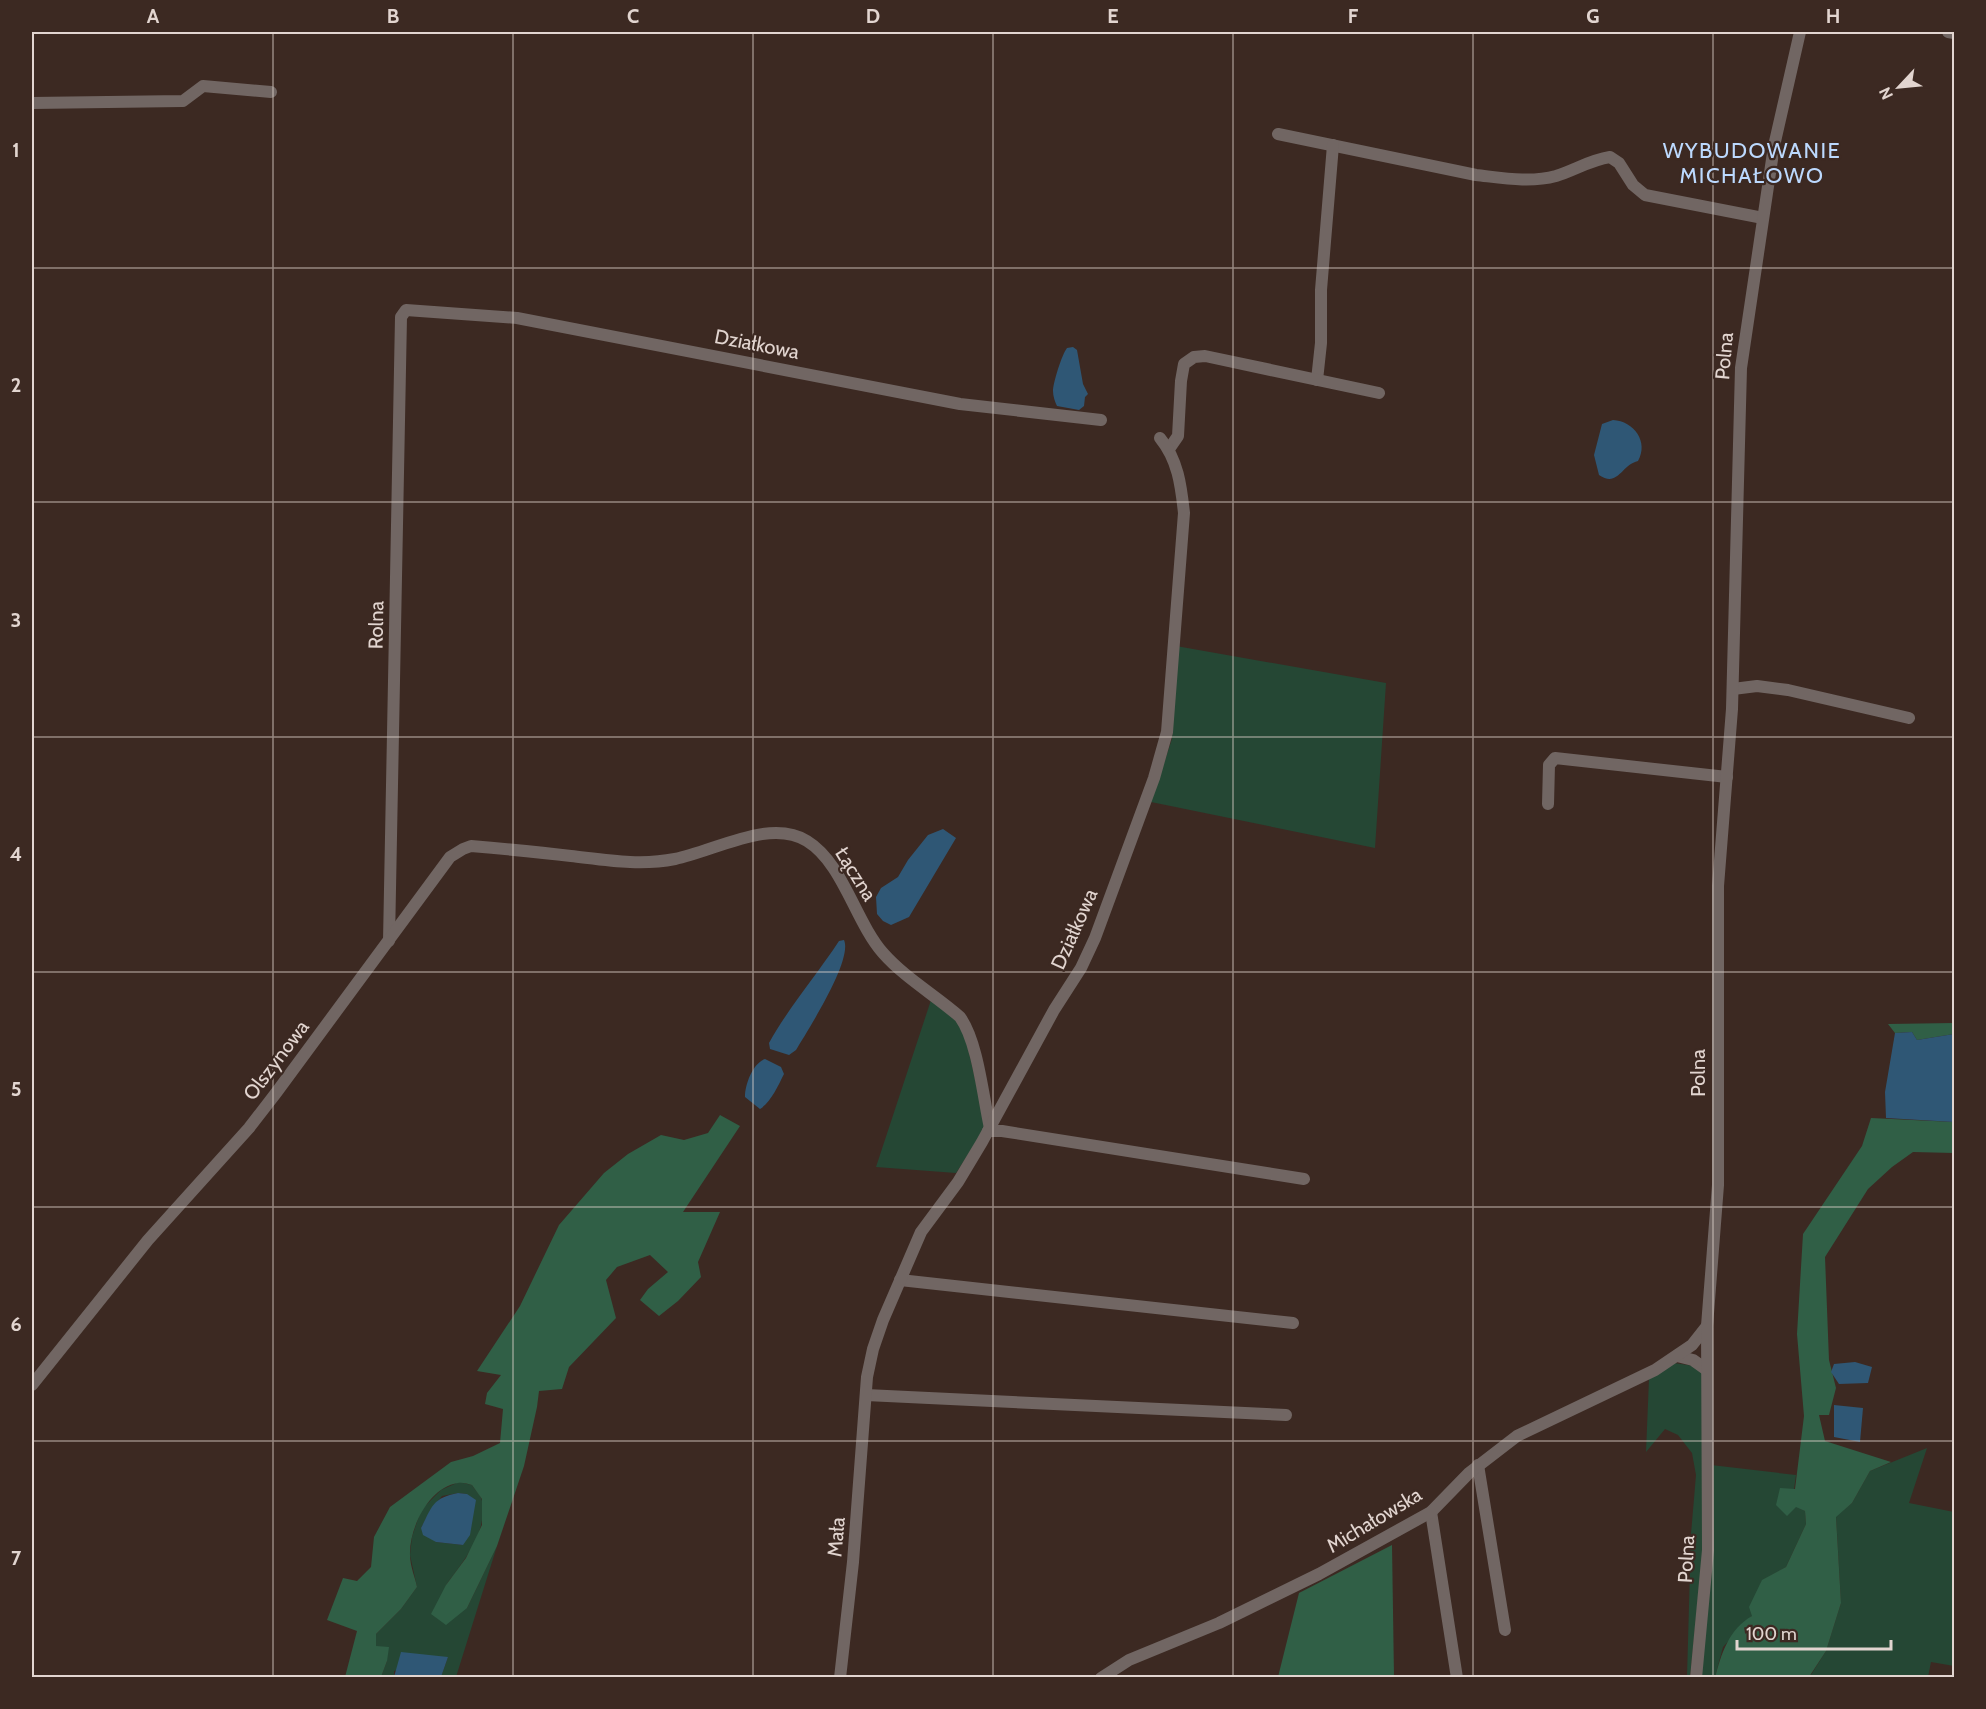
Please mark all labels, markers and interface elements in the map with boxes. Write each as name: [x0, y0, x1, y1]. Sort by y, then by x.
text: A: [147, 4, 160, 28]
text: B: [387, 4, 399, 28]
text: C: [627, 4, 639, 28]
text: D: [866, 4, 880, 28]
text: E: [1107, 4, 1119, 28]
text: F: [1348, 4, 1359, 28]
text: G: [1586, 4, 1600, 28]
text: H: [1826, 4, 1840, 28]
north arrow: [1869, 57, 1929, 117]
text: N: [1875, 84, 1897, 103]
district label: WYBUDOWANIE MICHAŁOWO: [1663, 137, 1841, 189]
text: 1: [12, 138, 20, 162]
street label: Działkowa: [713, 324, 802, 364]
street label: Polna: [1710, 331, 1738, 381]
text: 2: [11, 373, 21, 397]
street label: Rolna: [364, 600, 388, 649]
text: 3: [11, 608, 21, 632]
text: 4: [10, 842, 22, 866]
street label: Łączna: [830, 843, 882, 906]
street label: Działkowa: [1046, 885, 1103, 973]
street label: Olszynowa: [238, 1015, 314, 1105]
street label: Polna: [1686, 1049, 1710, 1097]
text: 5: [11, 1077, 21, 1101]
text: 6: [10, 1312, 22, 1336]
street label: Michałowska: [1322, 1482, 1426, 1558]
street label: Mała: [822, 1516, 850, 1558]
street label: Polna: [1673, 1534, 1699, 1583]
text: 7: [11, 1546, 22, 1570]
scale bar: [1737, 1613, 1892, 1651]
text: 100 m: [1746, 1623, 1797, 1645]

